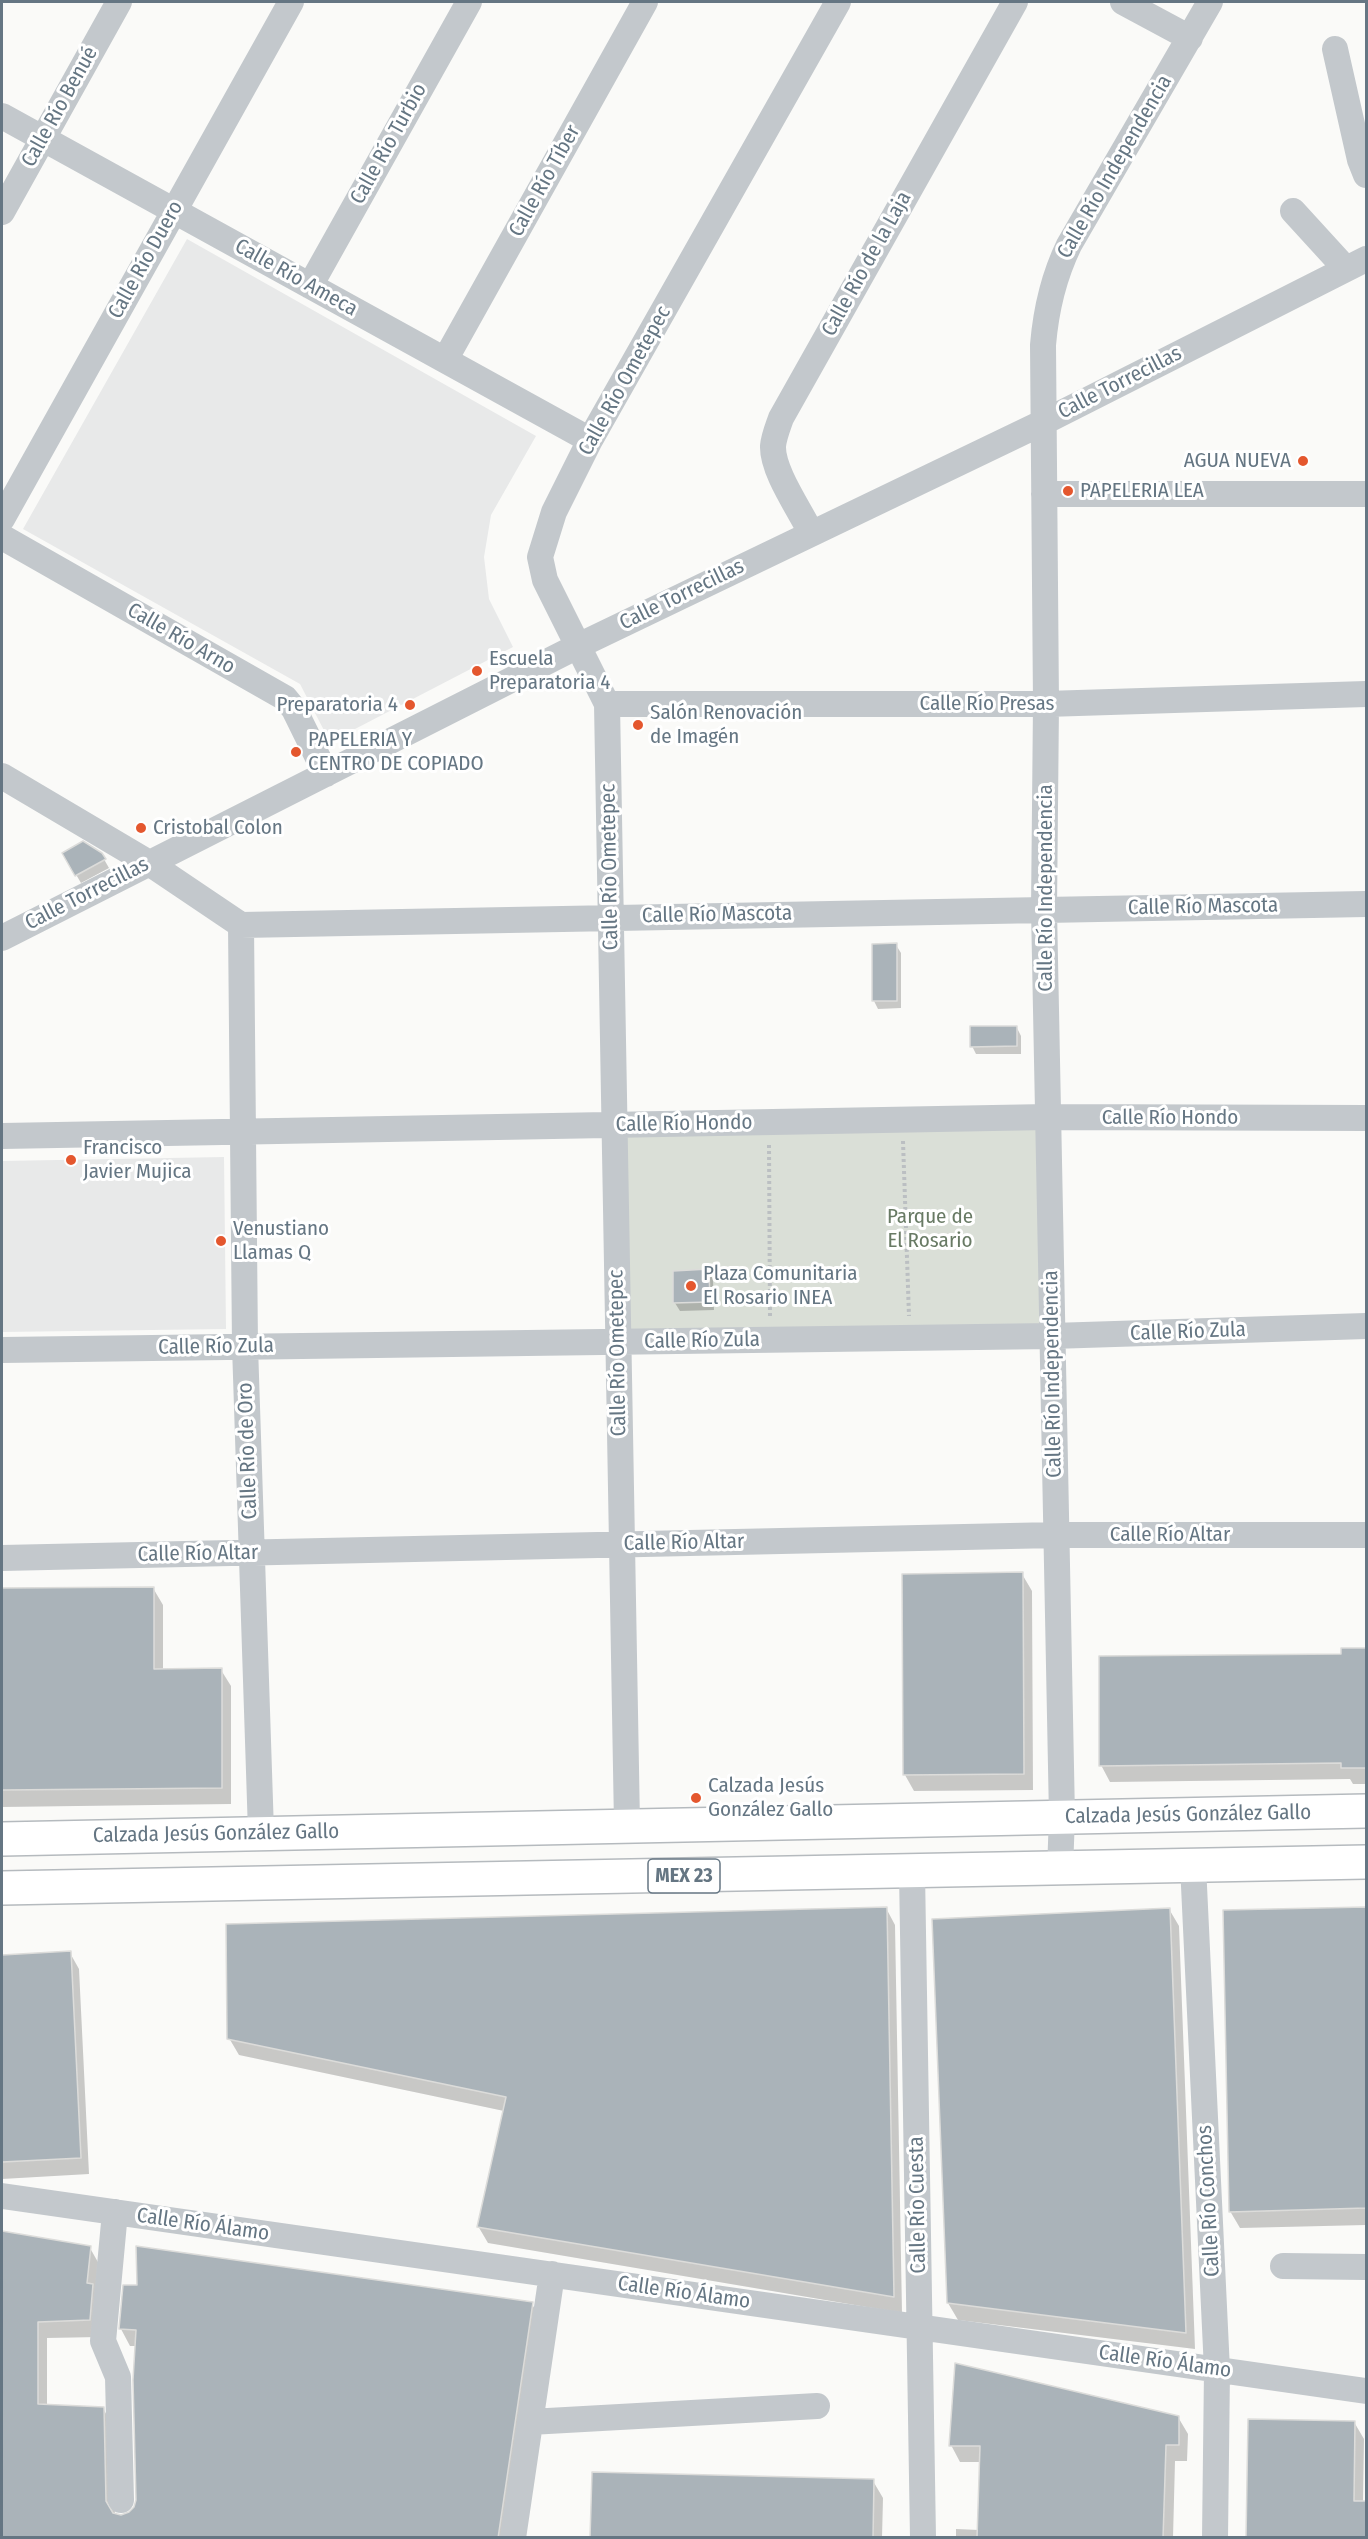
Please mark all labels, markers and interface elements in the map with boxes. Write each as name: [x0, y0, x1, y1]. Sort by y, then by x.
street label: Calle Río Benué: [17, 42, 103, 172]
street label: Calle Río Independencia: [1052, 71, 1178, 263]
street label: Calle Río Turbio: [345, 79, 433, 209]
street label: Calle Río Tíber: [504, 121, 586, 241]
street label: Calle Río de la Laja: [817, 187, 917, 341]
street label: Calle Río Duero: [103, 197, 189, 323]
street label: Calle Río Ameca: [230, 234, 362, 322]
street label: Calle Río Ometepec: [574, 302, 676, 460]
street label: Calle Torrecillas: [1054, 341, 1186, 425]
place label: AGUA NUEVA: [1184, 448, 1291, 474]
marker: AGUA NUEVA: [1296, 454, 1310, 468]
place label: PAPELERIA LEA: [1080, 478, 1204, 504]
marker: PAPELERIA LEA: [1061, 484, 1075, 498]
street label: Calle Torrecillas: [616, 554, 748, 636]
street label: Calle Río Arno: [123, 598, 239, 680]
place label: Escuela Preparatoria 4: [489, 646, 611, 696]
marker: Escuela Preparatoria 4: [470, 664, 484, 678]
street label: Calle Río Presas: [919, 691, 1055, 717]
place label: Preparatoria 4: [276, 692, 398, 718]
marker: Preparatoria 4: [403, 698, 417, 712]
place label: Salón Renovación de Imagén: [650, 700, 802, 750]
marker: Salón Renovación de Imagén: [631, 718, 645, 732]
place label: PAPELERIA Y CENTRO DE COPIADO: [308, 727, 484, 777]
marker: PAPELERIA Y CENTRO DE COPIADO: [289, 745, 303, 759]
street label: Calle Río Ometepec: [596, 783, 624, 951]
street label: Calle Río Independencia: [1033, 784, 1059, 992]
place label: Cristobal Colon: [153, 815, 283, 841]
marker: Cristobal Colon: [134, 821, 148, 835]
street label: Calle Torrecillas: [21, 852, 153, 936]
street label: Calle Río Mascota: [1128, 893, 1278, 921]
street label: Calle Río Mascota: [642, 901, 792, 929]
street label: Calle Río Hondo: [1102, 1105, 1238, 1131]
street label: Calle Río Hondo: [615, 1110, 753, 1138]
place label: Francisco Javier Mujica: [83, 1135, 192, 1185]
marker: Francisco Javier Mujica: [64, 1153, 78, 1167]
park label: Parque de El Rosario: [887, 1204, 973, 1254]
place label: Venustiano Llamas Q: [233, 1216, 329, 1266]
marker: Venustiano Llamas Q: [214, 1234, 228, 1248]
place label: Plaza Comunitaria El Rosario INEA: [703, 1261, 857, 1311]
street label: Calle Río Ometepec: [604, 1269, 632, 1437]
street label: Calle Río Independencia: [1039, 1270, 1067, 1478]
marker: Plaza Comunitaria El Rosario INEA: [684, 1279, 698, 1293]
street label: Calle Río Zula: [1130, 1317, 1246, 1347]
street label: Calle Río Zula: [644, 1327, 760, 1355]
street label: Calle Río Zula: [158, 1333, 274, 1361]
street label: Calle Río de Oro: [233, 1382, 263, 1520]
street label: Calle Río Altar: [1110, 1522, 1230, 1548]
street label: Calle Río Altar: [624, 1529, 744, 1557]
street label: Calle Río Altar: [138, 1540, 258, 1568]
place label: Calzada Jesús González Gallo: [708, 1773, 833, 1823]
marker: Calzada Jesús González Gallo: [689, 1791, 703, 1805]
street label: Calzada Jesús González Gallo: [1065, 1800, 1311, 1830]
street label: Calzada Jesús González Gallo: [93, 1819, 339, 1849]
road number: MEX 23: [648, 1859, 720, 1893]
street label: Calle Río Conchos: [1192, 2124, 1226, 2278]
street label: Calle Río Cuesta: [904, 2136, 932, 2274]
street label: Calle Río Álamo: [135, 2203, 271, 2247]
street label: Calle Río Álamo: [616, 2271, 752, 2315]
street label: Calle Río Álamo: [1097, 2340, 1233, 2384]

